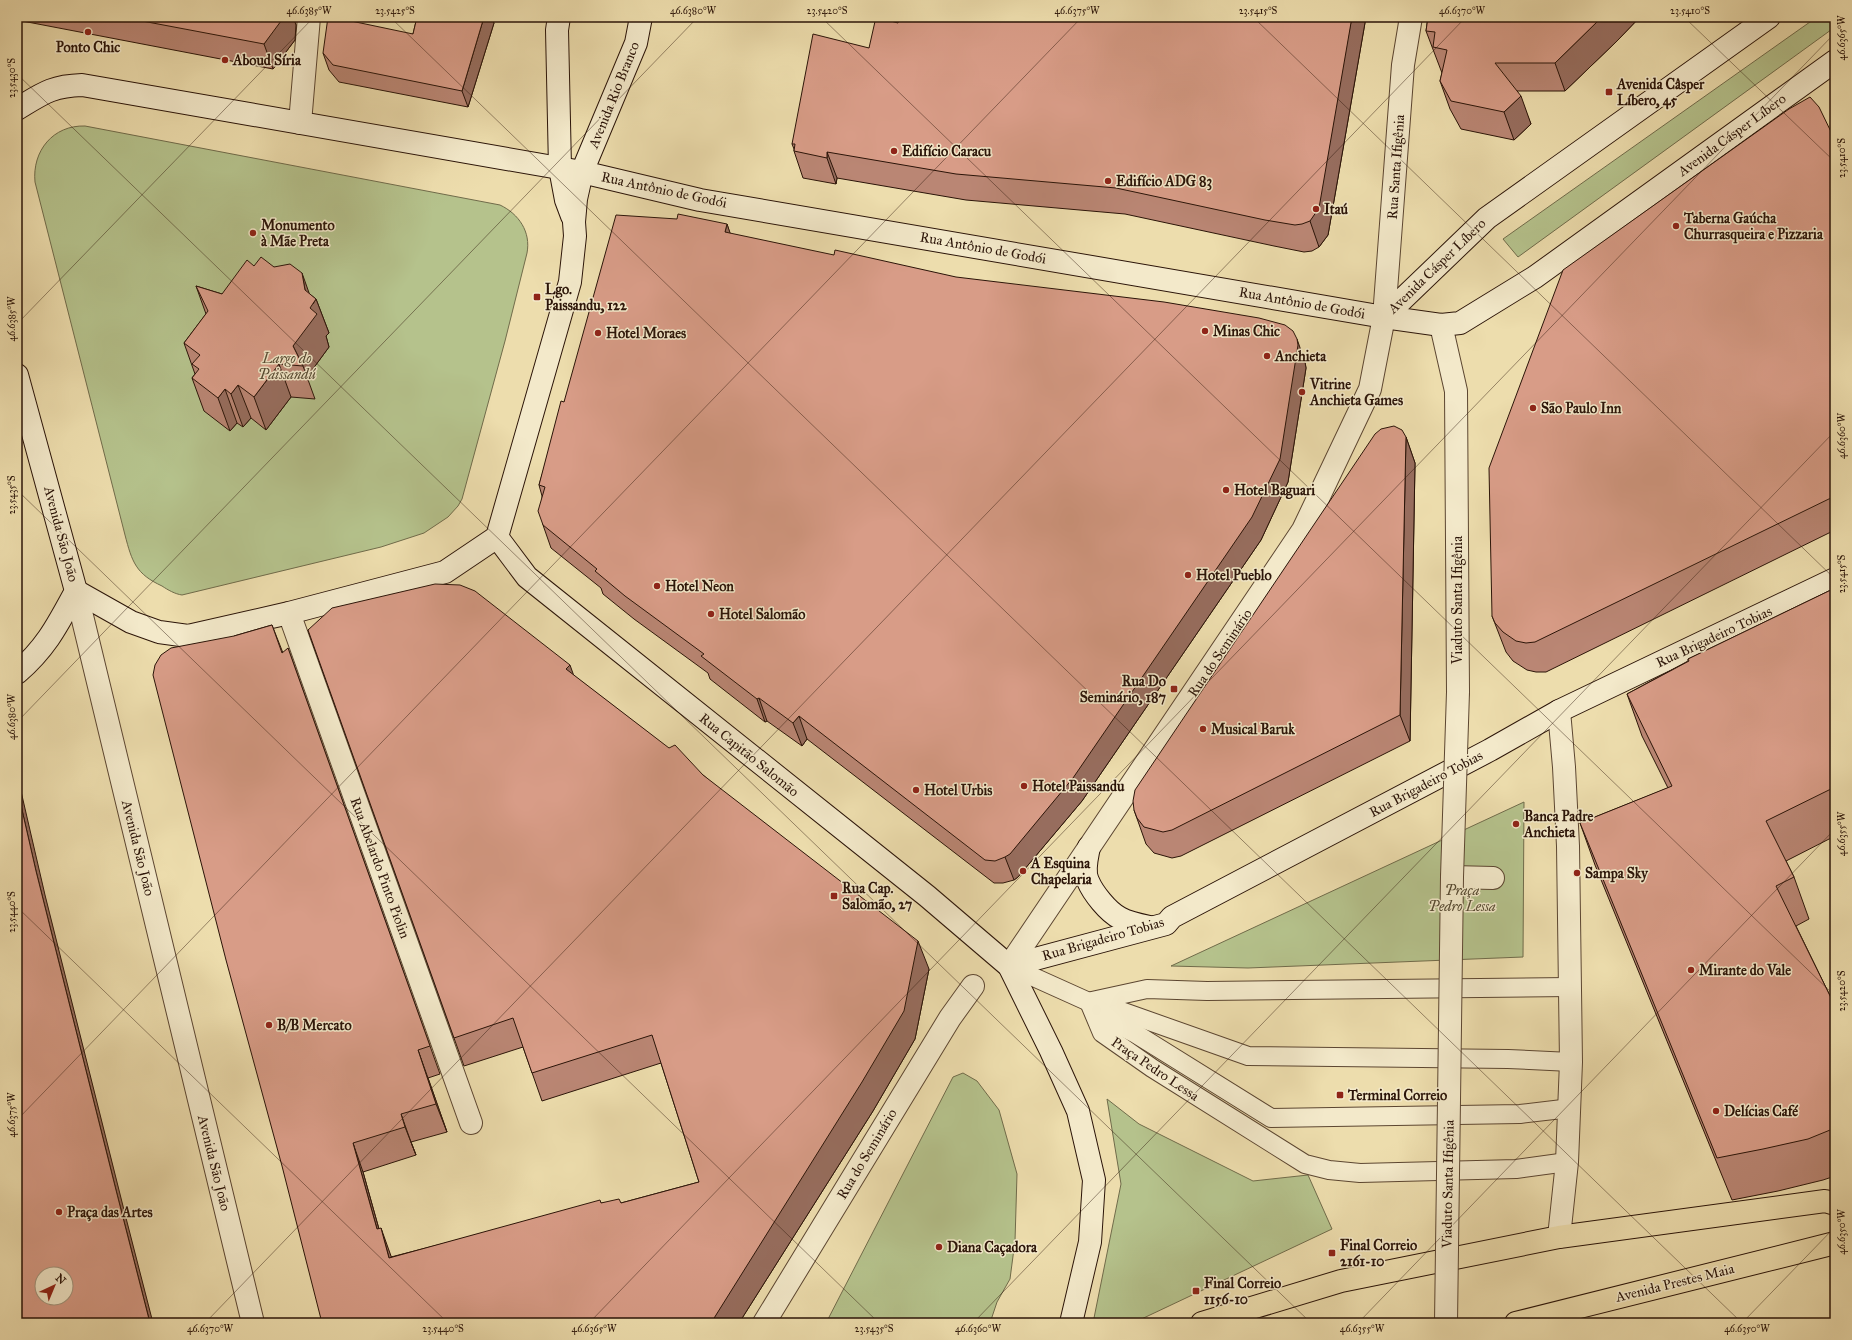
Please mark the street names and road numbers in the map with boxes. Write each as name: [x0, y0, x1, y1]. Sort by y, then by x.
street label: Avenida Rio Branco: [585, 39, 643, 152]
street label: Avenida Cásper Líbero: [1674, 90, 1789, 180]
street label: Rua Santa Ifigênia: [1384, 114, 1408, 220]
street label: Rua Antônio de Godói: [600, 168, 729, 212]
street label: Avenida Cásper Líbero: [1384, 215, 1489, 318]
street label: Rua Antônio de Godói: [918, 229, 1048, 268]
street label: Rua Antônio de Godói: [1237, 284, 1367, 323]
street label: Avenida São João: [39, 483, 82, 584]
street label: Viaduto Santa Ifigênia: [1449, 536, 1466, 665]
street label: Rua Brigadeiro Tobias: [1653, 603, 1775, 671]
street label: Rua do Seminário: [1184, 606, 1256, 700]
street label: Rua Capitão Salomão: [696, 710, 802, 800]
street label: Rua Brigadeiro Tobias: [1366, 747, 1486, 821]
street label: Rua Abelardo Pinto Piolin: [347, 795, 414, 941]
street label: Avenida São João: [117, 797, 158, 898]
street label: Rua Brigadeiro Tobias: [1040, 913, 1166, 965]
street label: Praça Pedro Lessa: [1108, 1033, 1202, 1105]
street label: Rua do Seminário: [833, 1106, 901, 1202]
street label: Avenida São João: [193, 1112, 234, 1213]
street label: Viaduto Santa Ifigênia: [1438, 1120, 1458, 1249]
street label: Avenida Prestes Maia: [1613, 1260, 1736, 1306]

